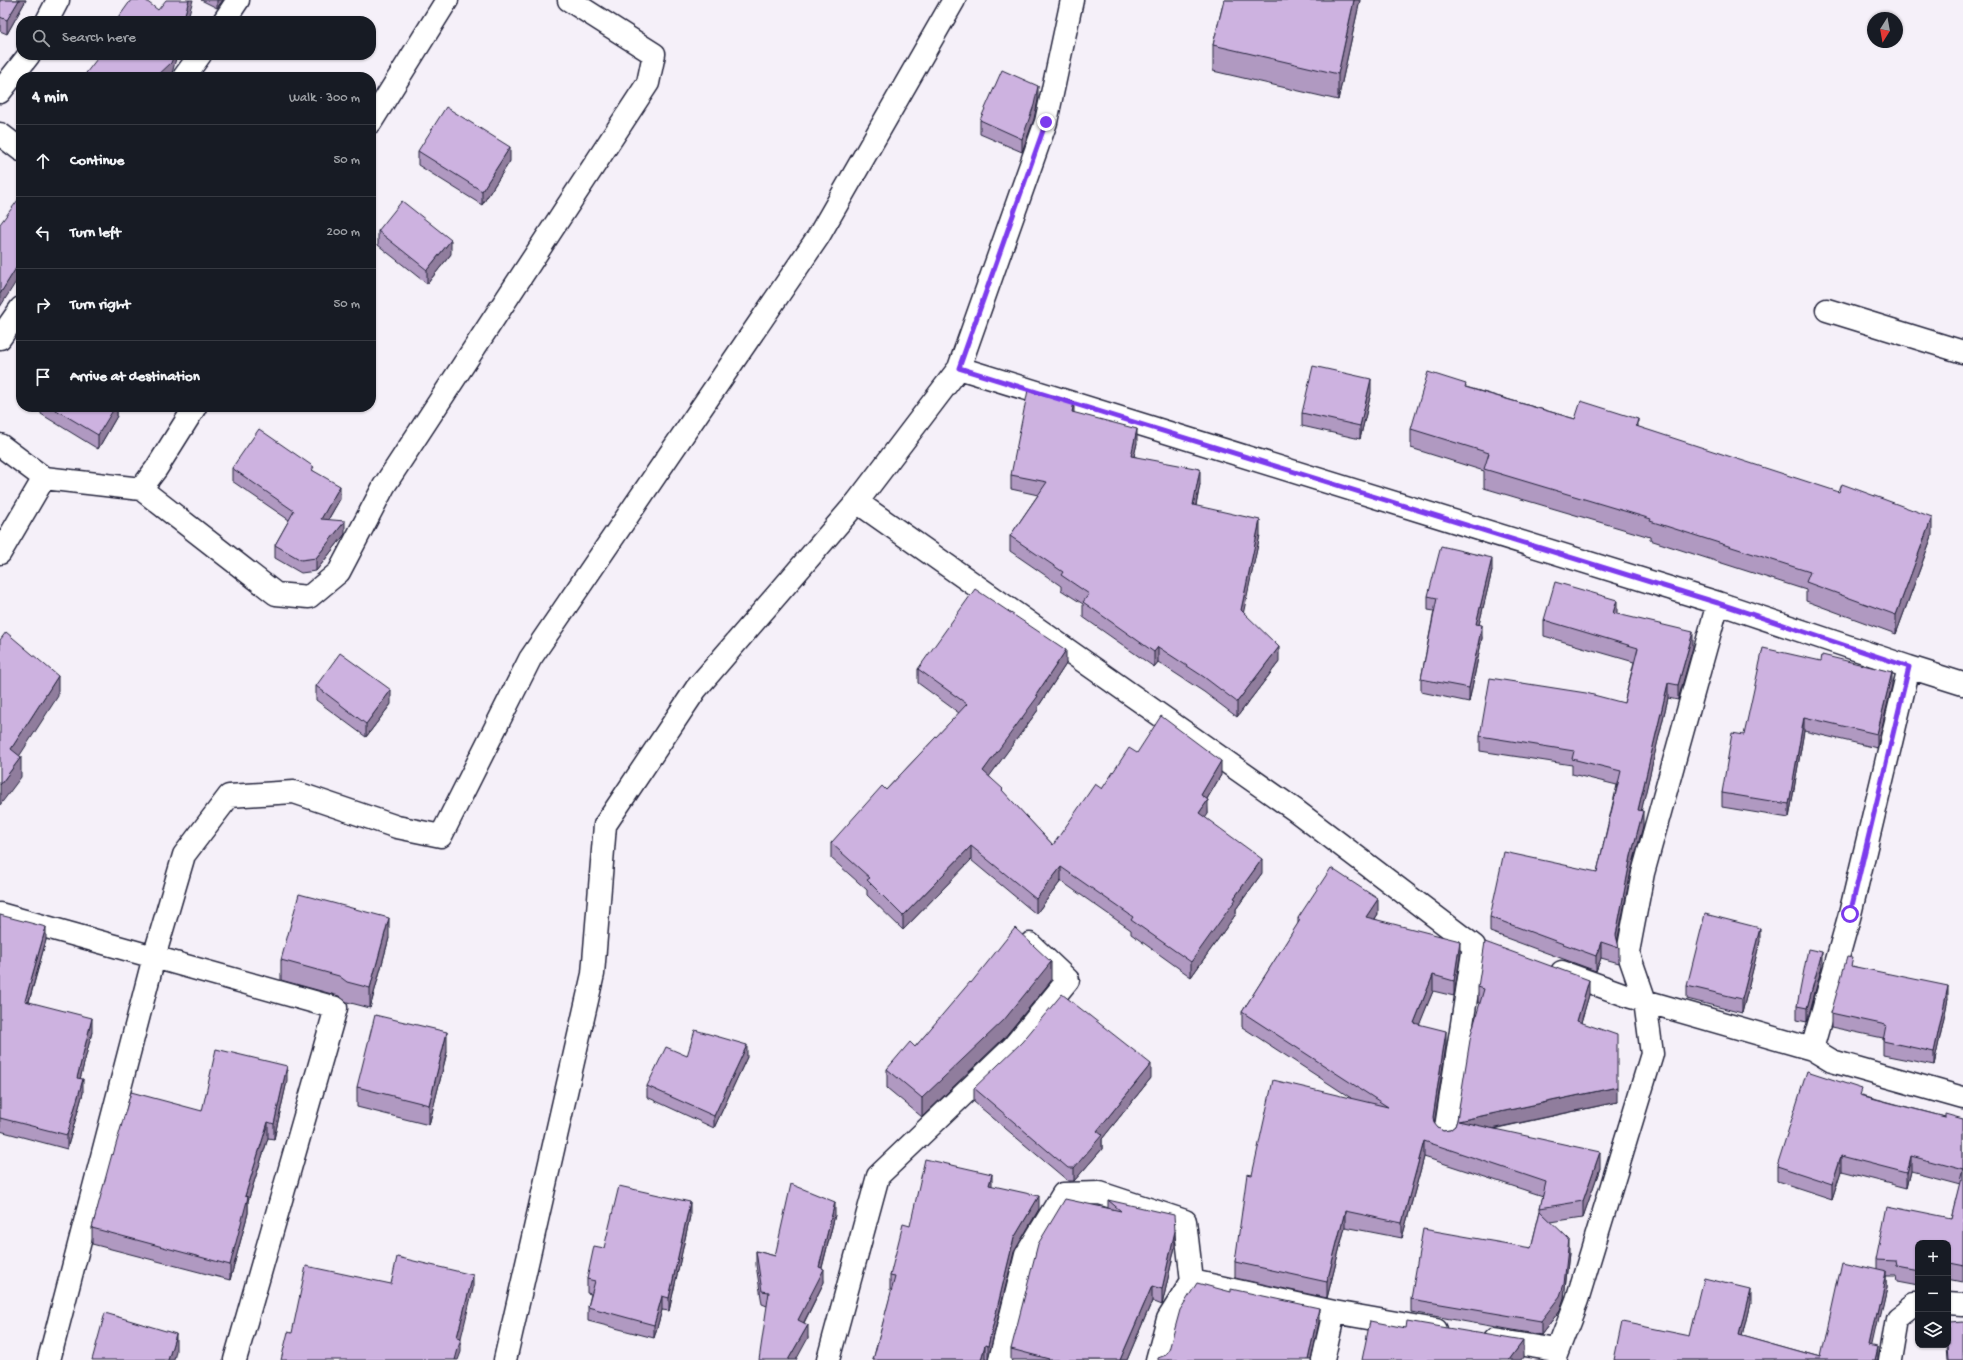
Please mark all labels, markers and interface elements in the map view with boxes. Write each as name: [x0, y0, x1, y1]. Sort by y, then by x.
north arrow: [1867, 12, 1903, 48]
search box: [16, 16, 376, 60]
icon: search: [30, 27, 52, 49]
text: Search here: [62, 29, 136, 47]
text: 4 min: [32, 88, 68, 108]
text: Walk · 300 m: [289, 91, 360, 106]
route end: [1037, 113, 1055, 131]
icon: ahead: [32, 150, 54, 172]
text: Continue: [70, 152, 124, 170]
text: 50 m: [333, 153, 360, 168]
icon: left: [32, 222, 54, 244]
text: Turn left: [70, 224, 121, 242]
text: 200 m: [327, 225, 360, 240]
icon: right: [32, 294, 54, 316]
text: Turn right: [70, 296, 130, 314]
text: 50 m: [333, 297, 360, 312]
icon: arrive: [32, 366, 54, 388]
text: Arrive at destination: [70, 368, 200, 386]
route start: [1841, 905, 1859, 923]
map controls: [1915, 1240, 1951, 1348]
button: +: [1915, 1240, 1951, 1276]
button: −: [1915, 1276, 1951, 1312]
button: layers: [1915, 1312, 1951, 1348]

